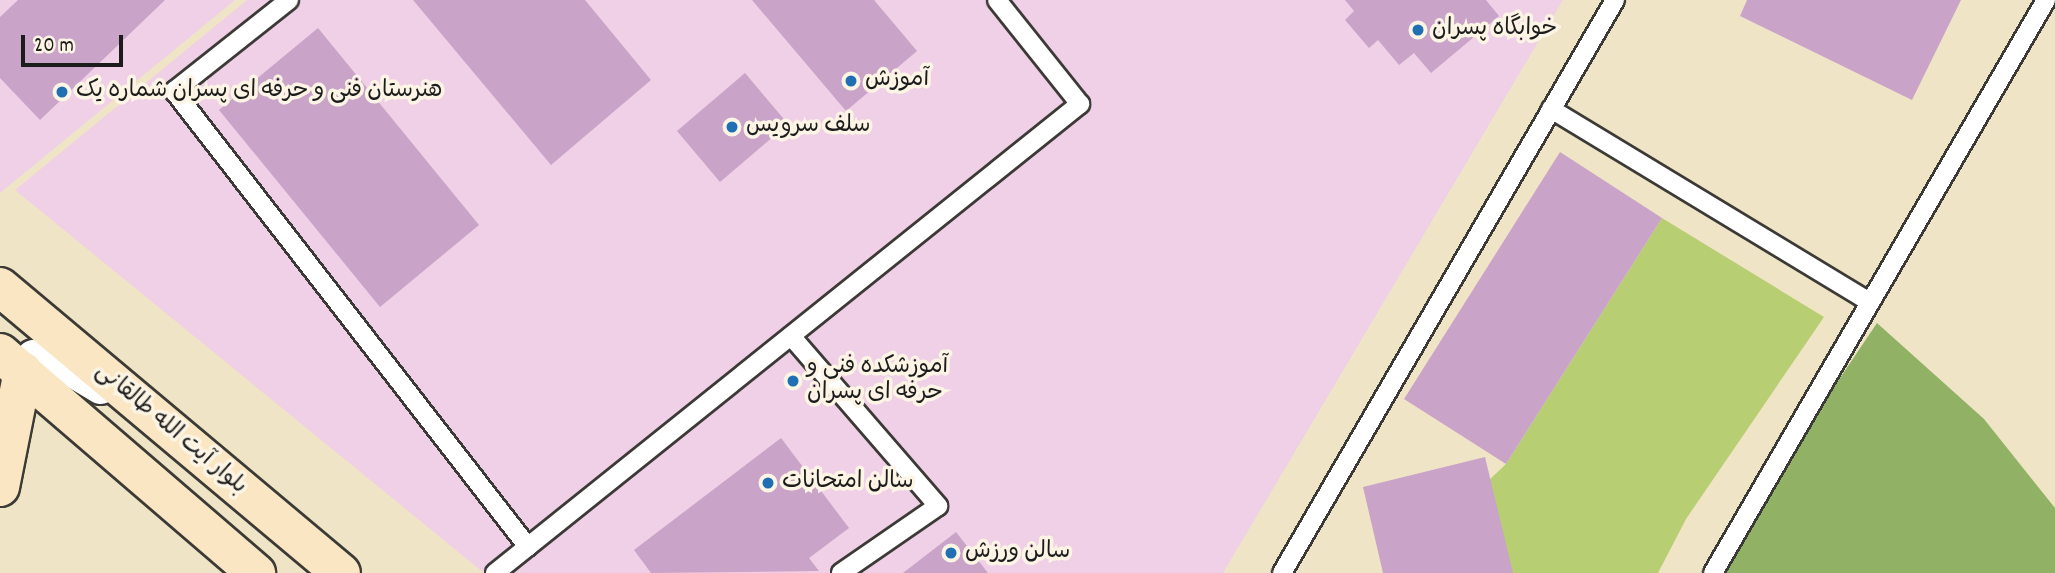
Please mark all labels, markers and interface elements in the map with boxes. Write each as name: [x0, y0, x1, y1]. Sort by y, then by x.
place label: خوابگاه پسران: [1432, 16, 1557, 44]
scale bar: [24, 21, 126, 65]
marker: خوابگاه پسران: [1410, 22, 1426, 38]
text: 20 m: [34, 32, 74, 62]
place label: آموزش: [865, 67, 929, 95]
marker: آموزش: [843, 73, 859, 89]
place label: هنرستان فنی و حرفه ای پسران شماره یک: [76, 78, 442, 106]
marker: هنرستان فنی و حرفه ای پسران شماره یک: [54, 84, 70, 100]
place label: سلف سرویس: [746, 113, 870, 141]
marker: سلف سرویس: [724, 119, 740, 135]
place label: آموزشکده فنی و حرفه ای پسران: [807, 354, 948, 408]
street label: بلوار آیت الله طالقانی: [89, 359, 251, 501]
marker: آموزشکده فنی و حرفه ای پسران: [785, 373, 801, 389]
place label: سالن امتحانات: [782, 469, 914, 497]
marker: سالن امتحانات: [760, 475, 776, 491]
place label: سالن ورزش: [965, 539, 1070, 567]
marker: سالن ورزش: [943, 545, 959, 561]

